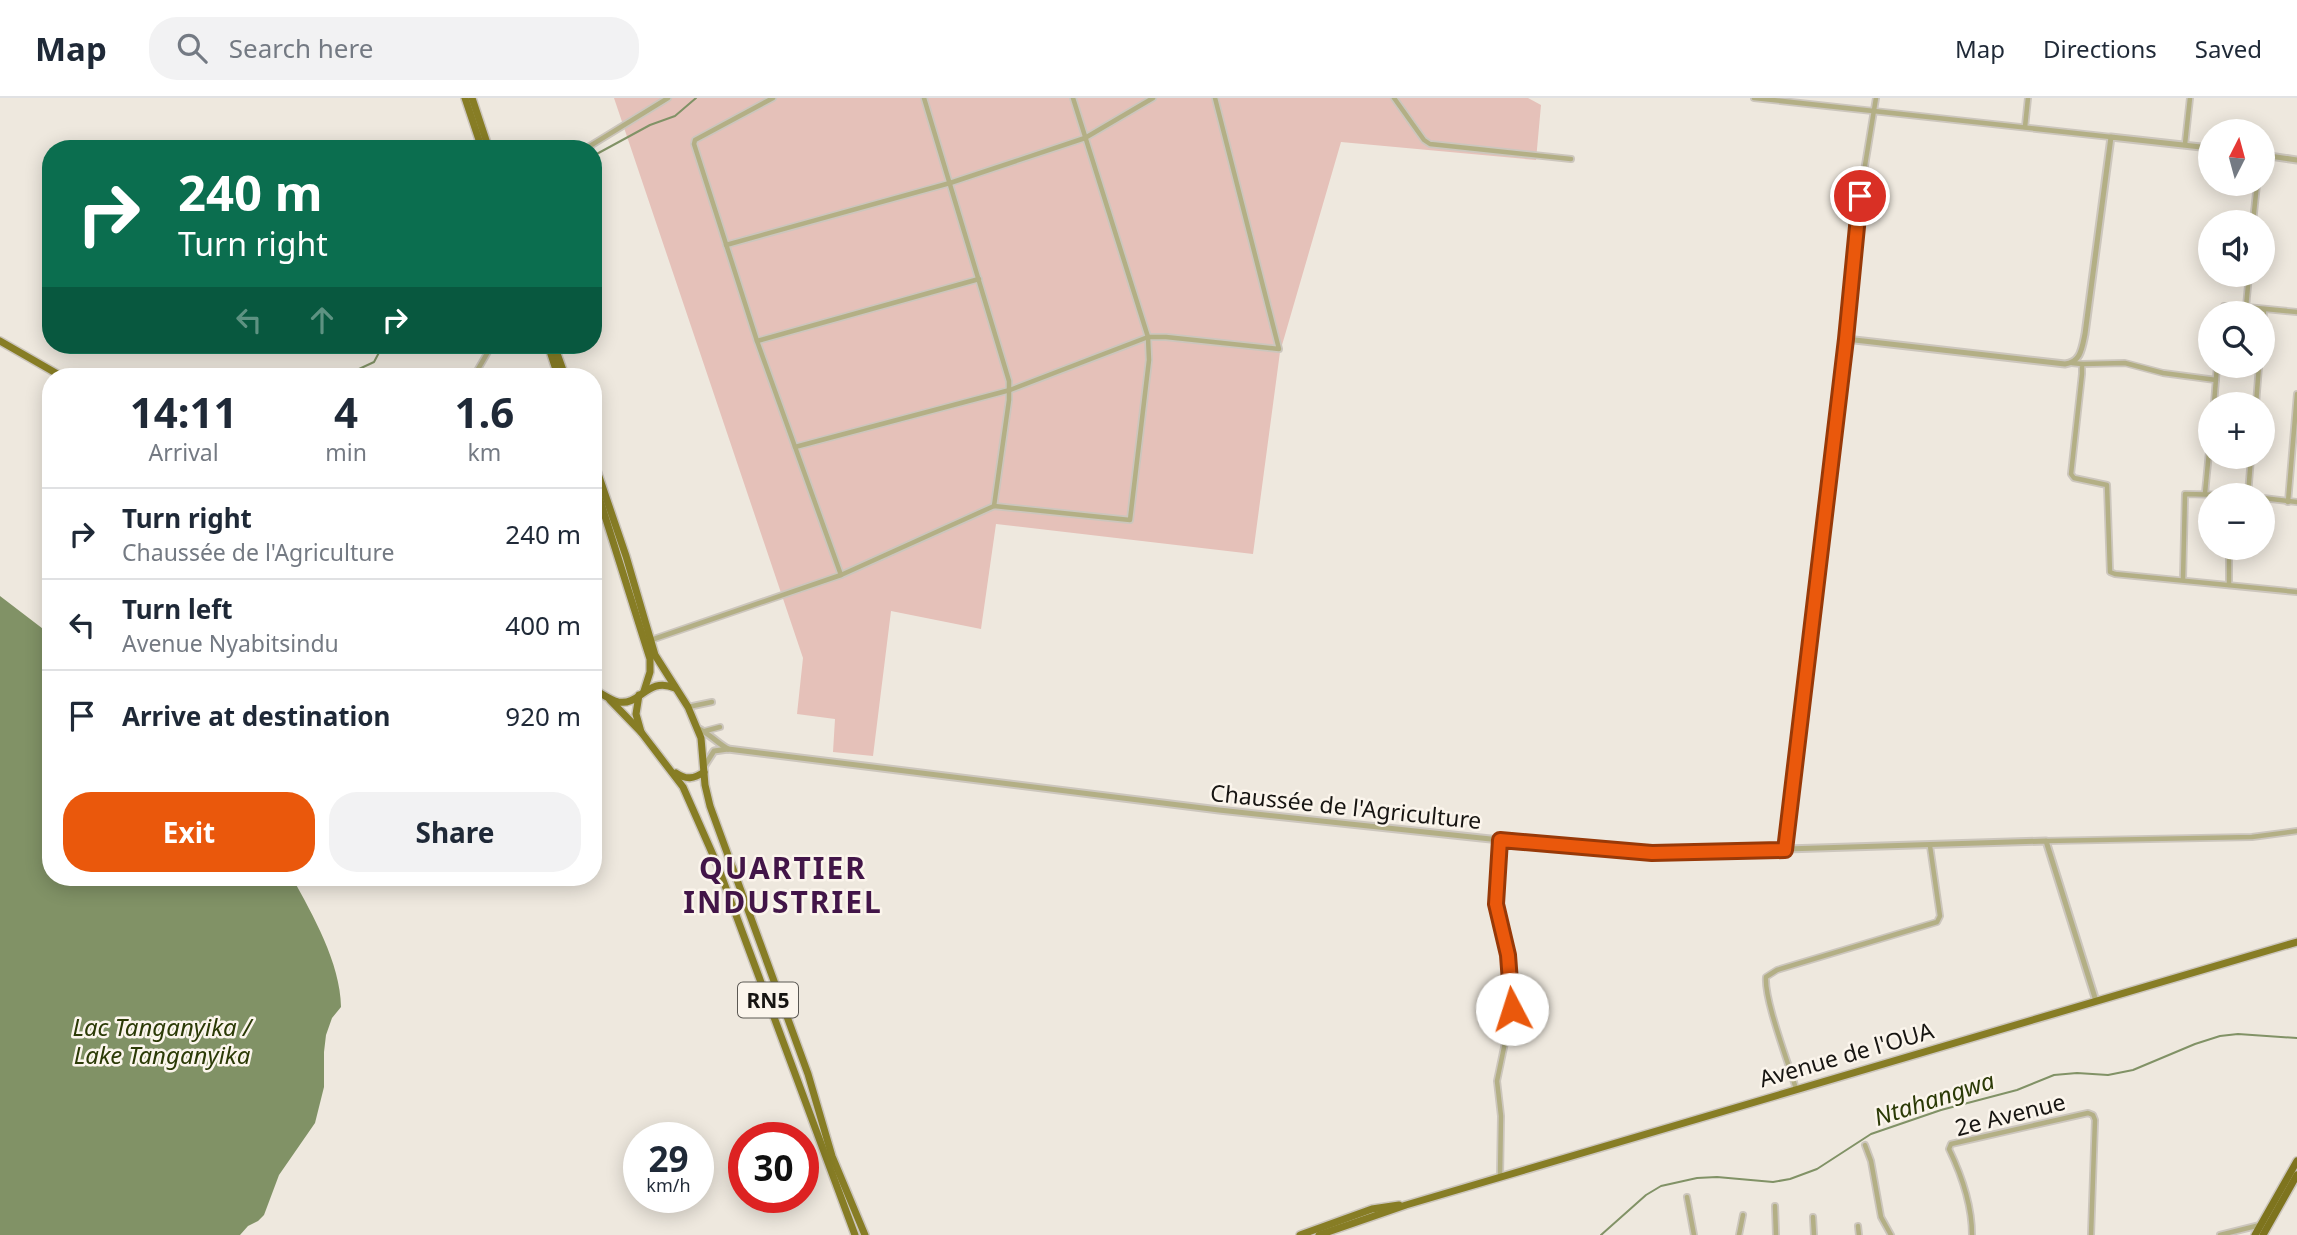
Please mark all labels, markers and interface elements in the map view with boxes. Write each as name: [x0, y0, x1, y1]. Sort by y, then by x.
search box: [149, 17, 639, 80]
text: Map: [35, 26, 107, 71]
icon: search: [173, 29, 211, 67]
text: Search here: [229, 30, 373, 66]
text: Map: [1955, 32, 2005, 65]
text: Directions: [2043, 32, 2157, 65]
text: Saved: [2195, 32, 2262, 65]
north arrow: [2198, 119, 2275, 196]
map controls: [2198, 119, 2275, 560]
text: 240 m: [178, 159, 323, 225]
pin: [1830, 166, 1890, 226]
icon: right: [63, 168, 154, 259]
icon: arrive: [1841, 177, 1879, 215]
button: sound: [2198, 210, 2275, 287]
text: Turn right: [178, 222, 328, 265]
icon: left: [230, 301, 268, 339]
icon: ahead: [303, 301, 341, 339]
icon: right: [376, 301, 414, 339]
button: search: [2198, 301, 2275, 378]
text: 14:11: [130, 383, 238, 440]
text: 4: [334, 383, 358, 440]
text: 1.6: [454, 383, 514, 440]
button: +: [2198, 392, 2275, 469]
text: Arrival: [149, 436, 219, 468]
text: min: [325, 436, 367, 468]
text: km: [468, 436, 501, 468]
button: −: [2198, 483, 2275, 560]
text: Turn right: [122, 500, 252, 536]
icon: right: [63, 515, 101, 553]
text: 240 m: [505, 516, 581, 552]
text: Chaussée de l'Agriculture: [122, 536, 394, 568]
text: Turn left: [122, 591, 233, 627]
icon: left: [63, 606, 101, 644]
text: 400 m: [505, 607, 581, 643]
text: Avenue Nyabitsindu: [122, 627, 339, 659]
icon: arrive: [63, 697, 101, 735]
text: Arrive at destination: [122, 698, 391, 734]
text: 920 m: [505, 698, 581, 734]
street label: Chaussée de l'Agriculture: [1209, 776, 1483, 836]
button: Exit: [63, 792, 315, 872]
button: Share: [329, 792, 581, 872]
district label: QUARTIER INDUSTRIEL: [683, 847, 883, 922]
position arrow: [1475, 972, 1549, 1046]
road number: RN5: [738, 982, 798, 1018]
water label: Lac Tanganyika / Lake Tanganyika: [73, 1010, 254, 1071]
street label: Avenue de l'OUA: [1755, 1014, 1937, 1094]
water label: Ntahangwa: [1870, 1063, 1999, 1133]
street label: 2e Avenue: [1951, 1085, 2069, 1143]
speed limit sign: 30: [728, 1122, 819, 1213]
text: 29: [648, 1135, 689, 1182]
text: km/h: [646, 1173, 691, 1197]

